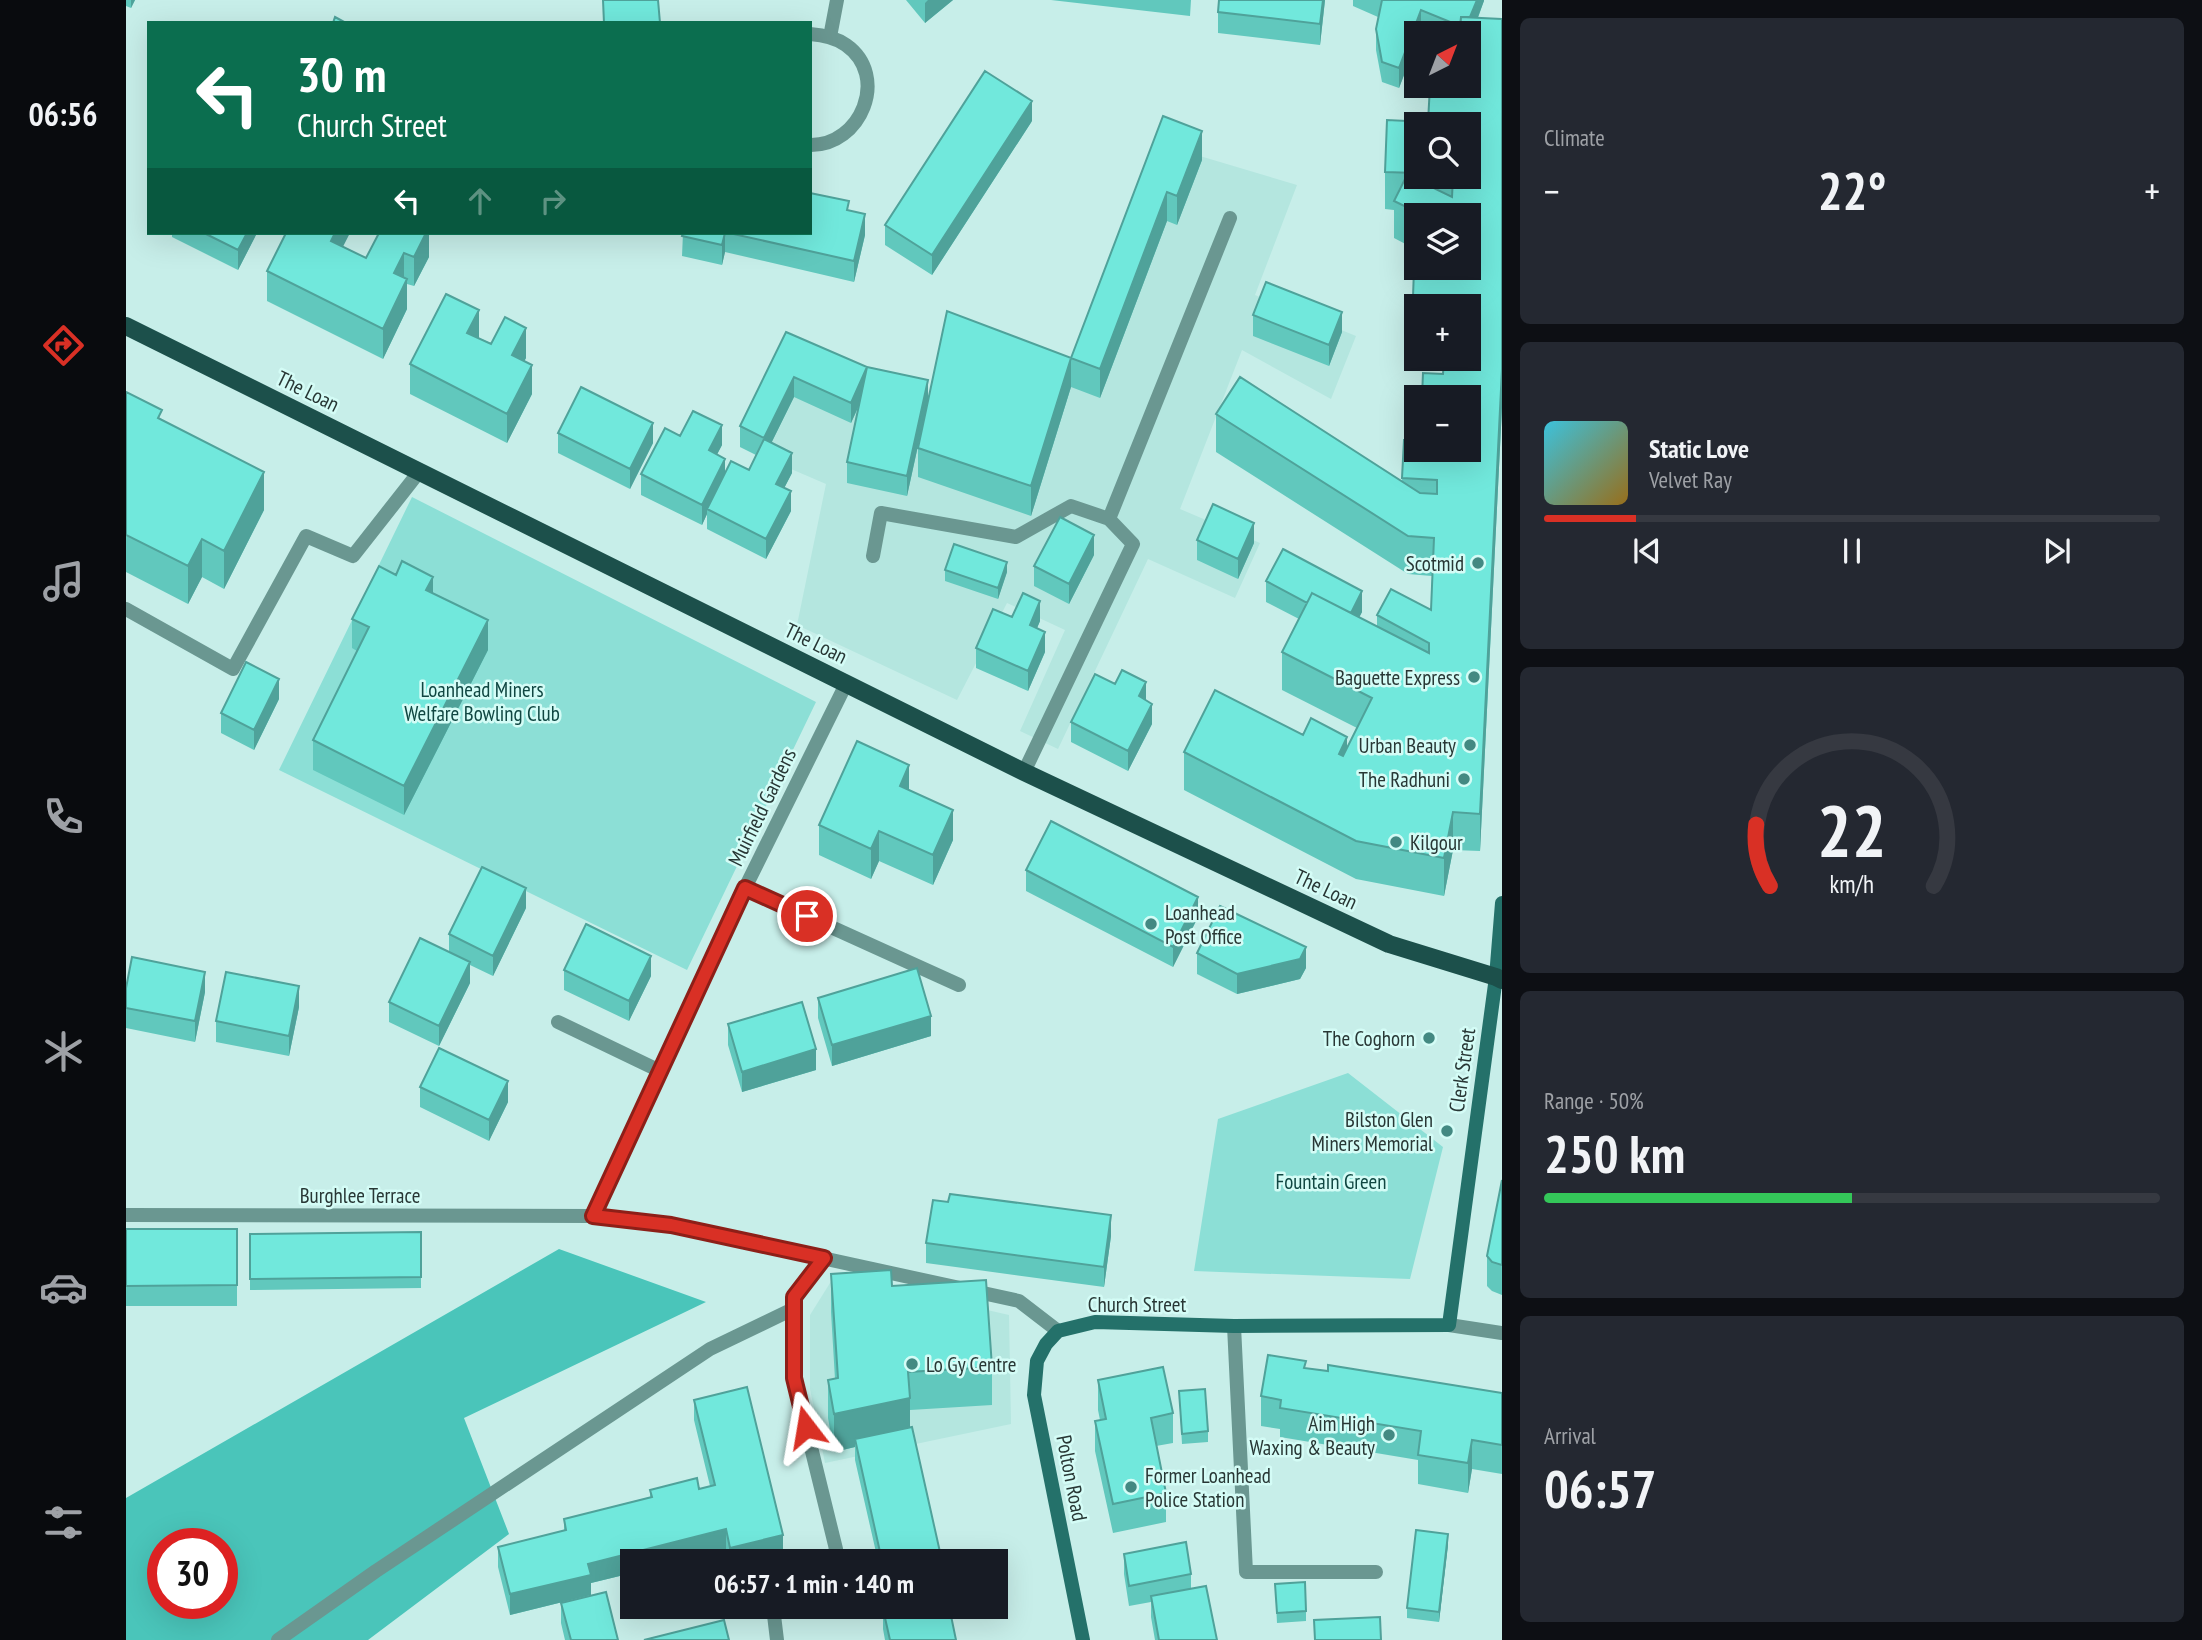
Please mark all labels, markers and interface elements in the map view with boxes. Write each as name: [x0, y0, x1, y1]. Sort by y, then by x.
north arrow: [1404, 21, 1480, 98]
map controls: [1404, 21, 1481, 462]
text: 30 m: [297, 42, 386, 106]
icon: left: [182, 49, 273, 140]
text: 06:56: [28, 93, 98, 135]
text: Church Street: [297, 104, 447, 146]
button: search: [1404, 112, 1481, 189]
text: Climate: [1544, 123, 1605, 152]
text: 22°: [1818, 157, 1886, 224]
text: −: [1544, 166, 1560, 215]
text: +: [2144, 166, 2160, 215]
icon: left: [388, 182, 426, 220]
icon: ahead: [461, 182, 499, 220]
icon: right: [534, 182, 572, 220]
button: layers: [1404, 203, 1481, 280]
button: +: [1404, 294, 1481, 371]
icon: directions: [39, 321, 88, 370]
street label: The Loan: [272, 364, 344, 418]
button: −: [1404, 385, 1481, 462]
text: Static Love: [1649, 432, 1749, 465]
text: Velvet Ray: [1649, 465, 1732, 494]
icon: previous: [1628, 532, 1666, 570]
icon: pause: [1833, 532, 1871, 570]
icon: next: [2038, 532, 2076, 570]
place label: Scotmid: [1406, 550, 1464, 577]
marker: Scotmid: [1470, 555, 1486, 571]
icon: music: [39, 557, 88, 606]
street label: The Loan: [780, 616, 852, 670]
place label: Baguette Express: [1335, 664, 1460, 691]
marker: Baguette Express: [1466, 669, 1482, 685]
park label: Loanhead Miners Welfare Bowling Club: [404, 676, 560, 727]
place label: Urban Beauty: [1358, 732, 1456, 759]
marker: Urban Beauty: [1462, 737, 1478, 753]
street label: Muirfield Gardens: [722, 744, 802, 870]
place label: The Radhuni: [1359, 766, 1450, 793]
marker: The Radhuni: [1456, 771, 1472, 787]
text: 22: [1817, 782, 1887, 876]
icon: phone: [39, 792, 88, 841]
place label: Kilgour: [1410, 829, 1463, 856]
marker: Kilgour: [1388, 834, 1404, 850]
street label: The Loan: [1290, 863, 1362, 915]
text: km/h: [1830, 868, 1874, 900]
pin: [777, 886, 837, 946]
icon: arrive: [788, 897, 826, 935]
place label: Loanhead Post Office: [1165, 899, 1242, 950]
marker: Loanhead Post Office: [1143, 916, 1159, 932]
place label: The Coghorn: [1323, 1025, 1415, 1052]
street label: Clerk Street: [1443, 1026, 1481, 1114]
icon: climate: [39, 1027, 88, 1076]
marker: The Coghorn: [1421, 1030, 1437, 1046]
text: Range · 50%: [1544, 1086, 1644, 1115]
place label: Bilston Glen Miners Memorial: [1311, 1106, 1433, 1157]
text: 250 km: [1544, 1120, 1685, 1187]
marker: Bilston Glen Miners Memorial: [1439, 1123, 1455, 1139]
park label: Fountain Green: [1276, 1168, 1386, 1195]
street label: Burghlee Terrace: [300, 1182, 420, 1209]
icon: car: [39, 1263, 88, 1312]
street label: Church Street: [1088, 1291, 1186, 1318]
place label: Lo Gy Centre: [926, 1351, 1017, 1378]
marker: Lo Gy Centre: [904, 1356, 920, 1372]
position arrow: [769, 1390, 843, 1464]
place label: Aim High Waxing & Beauty: [1249, 1410, 1375, 1461]
text: Arrival: [1544, 1421, 1596, 1450]
marker: Aim High Waxing & Beauty: [1381, 1427, 1397, 1443]
street label: Polton Road: [1050, 1433, 1094, 1523]
text: 06:57: [1544, 1455, 1656, 1522]
place label: Former Loanhead Police Station: [1145, 1462, 1271, 1513]
marker: Former Loanhead Police Station: [1123, 1479, 1139, 1495]
icon: filters: [39, 1498, 88, 1547]
speed limit sign: 30: [147, 1528, 238, 1619]
text: 06:57 · 1 min · 140 m: [714, 1567, 914, 1600]

